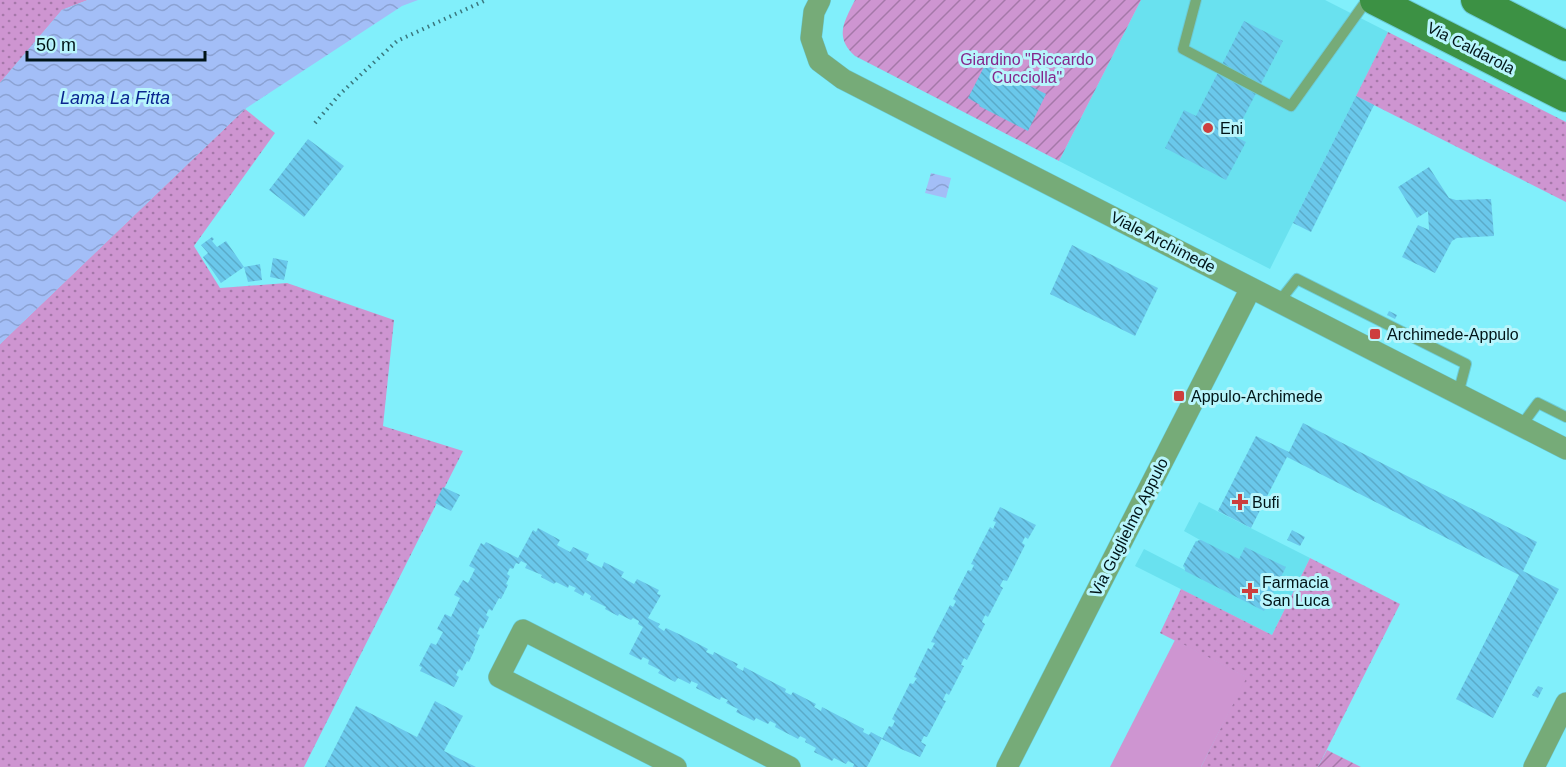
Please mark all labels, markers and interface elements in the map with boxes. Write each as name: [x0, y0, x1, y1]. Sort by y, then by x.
street label: Via Caldarola: [1424, 19, 1518, 77]
scale bar: [27, 24, 206, 62]
text: 50 m: [36, 35, 76, 55]
park label: Giardino "Riccardo Cucciolla": [960, 51, 1094, 86]
water label: Lama La Fitta: [60, 88, 170, 108]
place label: Eni: [1220, 120, 1243, 137]
marker: Eni: [1201, 121, 1215, 135]
street label: Viale Archimede: [1108, 208, 1218, 276]
place label: Archimede-Appulo: [1387, 326, 1519, 343]
marker: Archimede-Appulo: [1368, 327, 1382, 341]
place label: Appulo-Archimede: [1191, 388, 1323, 405]
marker: Appulo-Archimede: [1172, 389, 1186, 403]
street label: Via Guglielmo Appulo: [1087, 455, 1171, 599]
place label: Bufi: [1252, 494, 1280, 511]
marker: Bufi: [1233, 495, 1247, 509]
place label: Farmacia San Luca: [1262, 574, 1330, 609]
marker: Farmacia San Luca: [1243, 584, 1257, 598]

